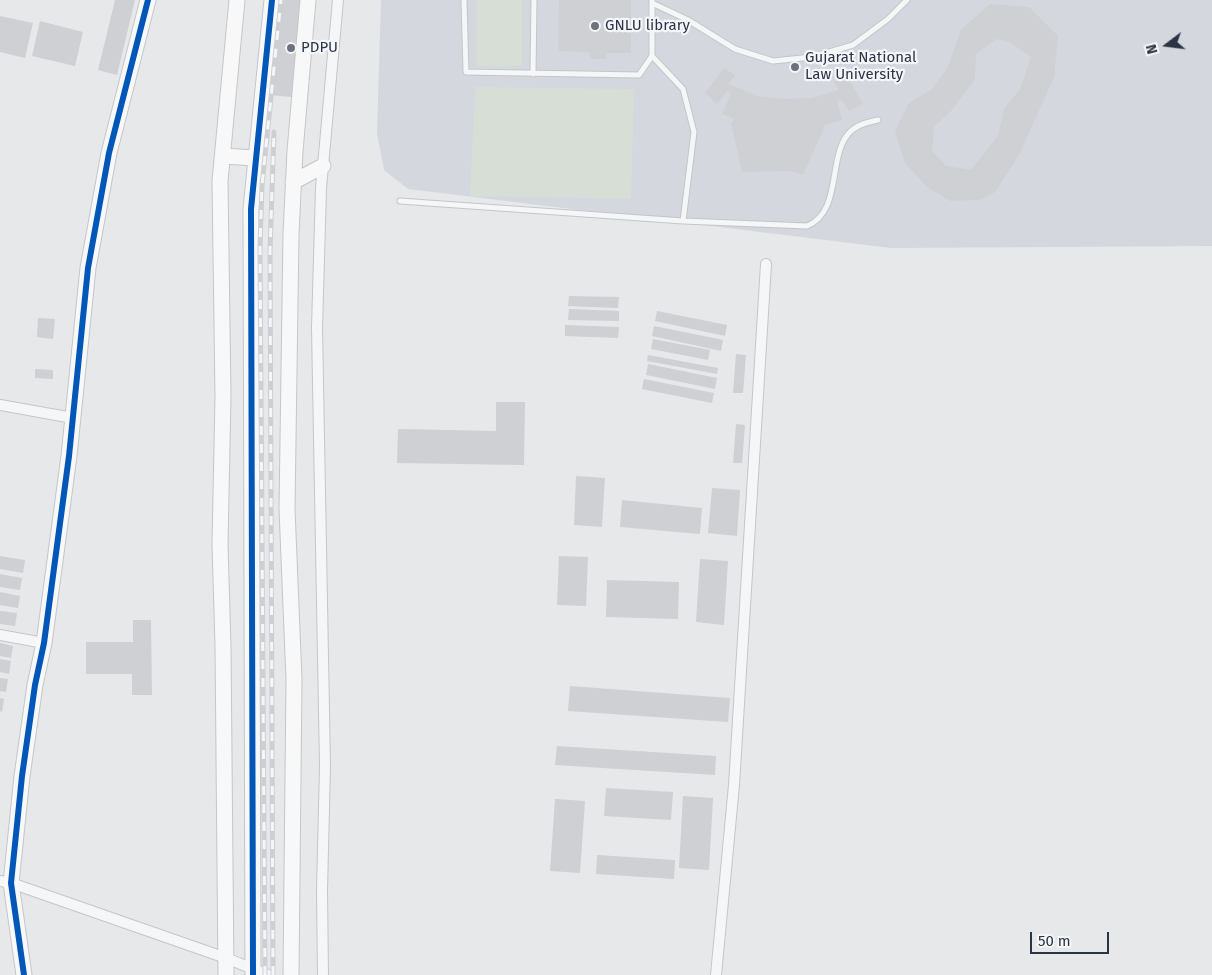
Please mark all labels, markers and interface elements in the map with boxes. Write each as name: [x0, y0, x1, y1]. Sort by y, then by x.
place label: GNLU library: [605, 17, 690, 35]
marker: GNLU library: [589, 20, 601, 32]
north arrow: [1142, 20, 1192, 70]
place label: PDPU: [301, 39, 338, 57]
marker: PDPU: [285, 42, 297, 54]
text: N: [1143, 42, 1161, 56]
place label: Gujarat National Law University: [805, 49, 916, 84]
marker: Gujarat National Law University: [789, 61, 801, 73]
scale bar: [1032, 922, 1111, 954]
text: 50 m: [1038, 932, 1071, 950]

